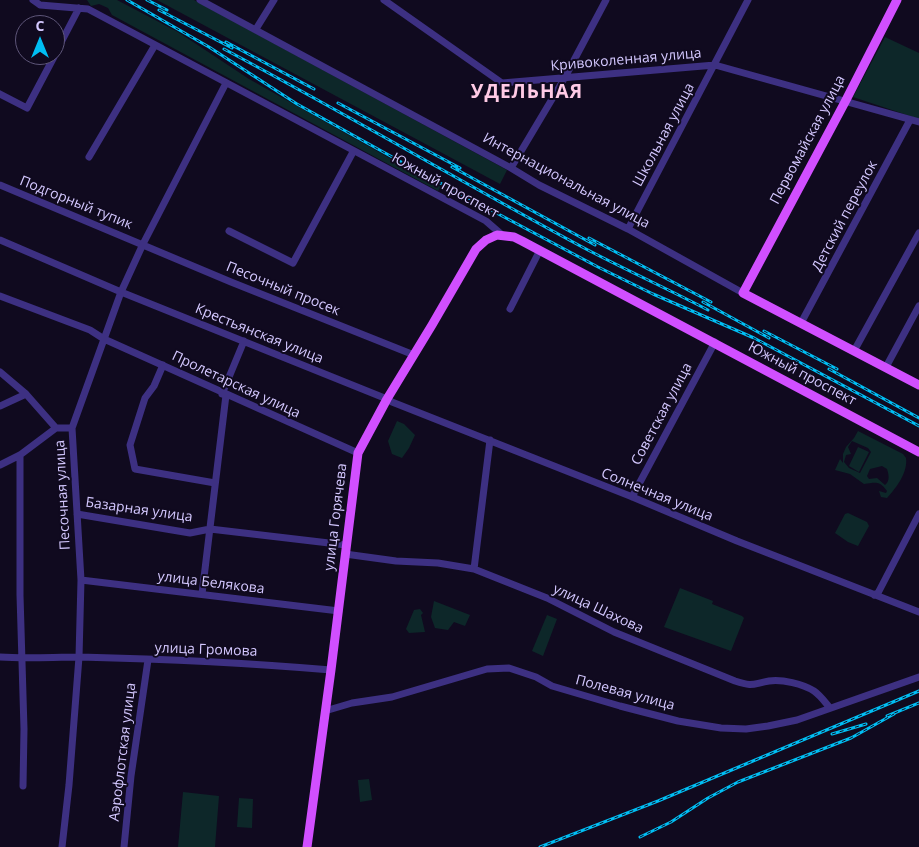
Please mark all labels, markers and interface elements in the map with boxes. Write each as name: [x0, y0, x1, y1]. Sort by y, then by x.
north arrow: [15, 15, 65, 65]
text: С: [36, 16, 44, 35]
street label: Кривоколенная улица: [550, 45, 702, 75]
street label: Первомайская улица: [767, 73, 849, 207]
street label: Школьная улица: [630, 80, 698, 190]
district label: УДЕЛЬНАЯ: [470, 82, 584, 104]
street label: Интернациональная улица: [480, 130, 652, 232]
street label: Южный проспект: [389, 150, 501, 222]
street label: Детский переулок: [809, 158, 881, 274]
street label: Подгорный тупик: [17, 173, 135, 233]
street label: Песочный просек: [224, 258, 342, 320]
street label: Крестьянская улица: [192, 301, 326, 367]
street label: Южный проспект: [745, 338, 859, 410]
street label: Пролетарская улица: [169, 348, 303, 422]
street label: Советская улица: [628, 360, 696, 468]
street label: Песочная улица: [52, 440, 74, 550]
street label: улица Горячева: [321, 462, 351, 572]
street label: Солнечная улица: [599, 465, 715, 525]
street label: Базарная улица: [84, 494, 194, 526]
street label: улица Белякова: [156, 568, 266, 598]
street label: улица Шахова: [550, 581, 646, 637]
street label: улица Громова: [154, 640, 258, 660]
street label: Полевая улица: [573, 672, 677, 714]
street label: Аэрофлотская улица: [106, 682, 140, 822]

